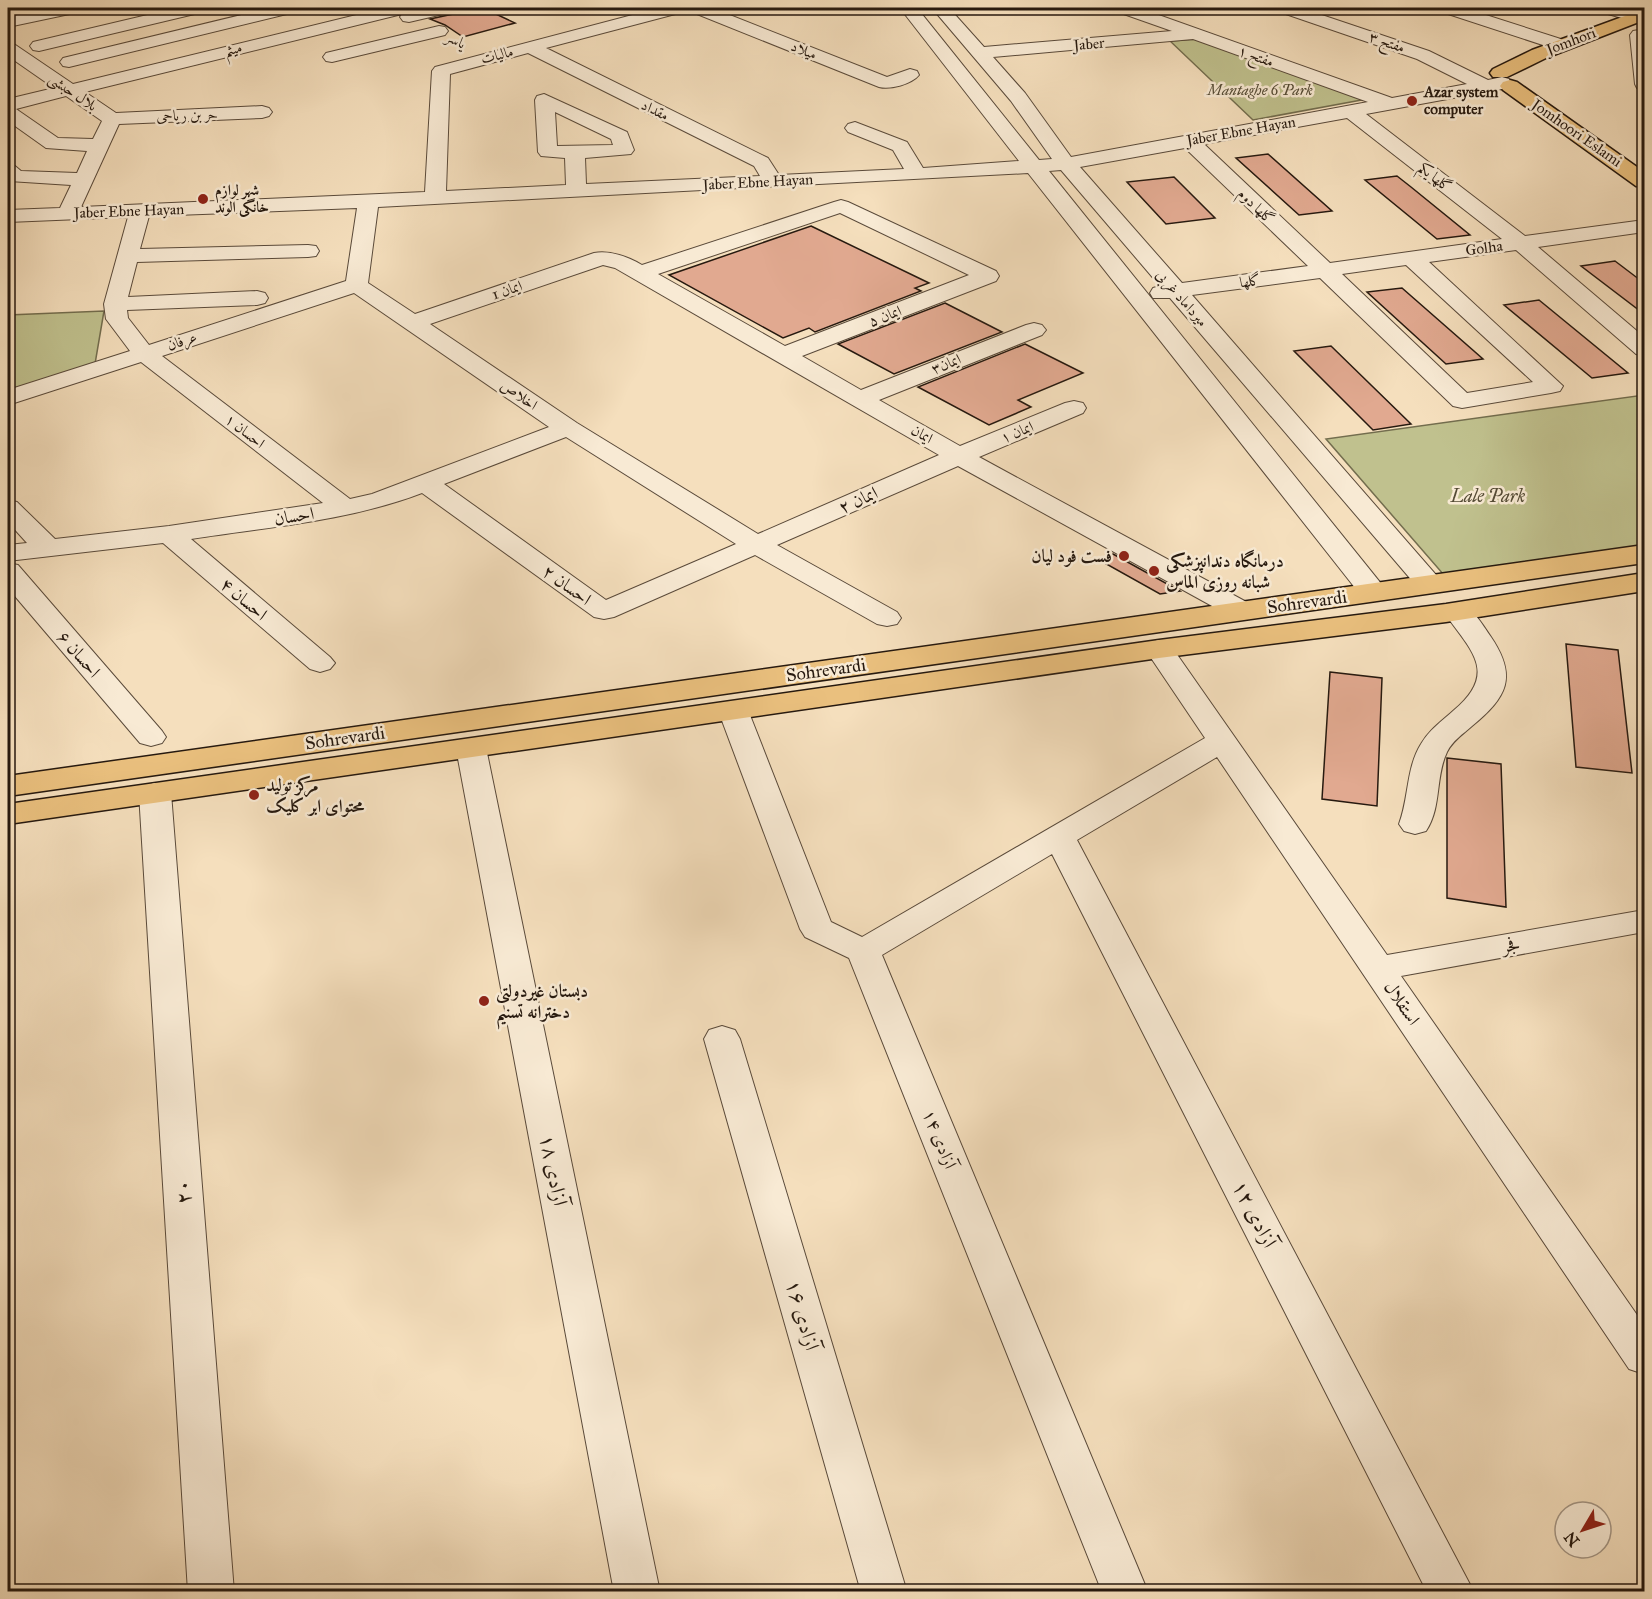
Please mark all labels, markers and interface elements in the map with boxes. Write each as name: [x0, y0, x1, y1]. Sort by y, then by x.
street label: Jomhori: [1542, 23, 1599, 60]
street label: یاسر: [441, 27, 470, 54]
street label: مفتح ۳: [1365, 28, 1407, 61]
street label: Jaber: [1071, 34, 1106, 55]
street label: میلاد: [788, 37, 820, 63]
street label: میثم: [222, 38, 245, 66]
street label: مفتح ۱: [1234, 41, 1276, 75]
street label: مالیات: [479, 42, 515, 68]
street label: بلال حبشی: [44, 69, 101, 117]
park label: Mantaghe 6 Park: [1205, 81, 1313, 99]
place label: Azar system computer: [1423, 83, 1499, 119]
marker: Azar system computer: [1405, 94, 1419, 108]
street label: Jomhoori Eslami: [1526, 94, 1626, 172]
street label: مقداد: [638, 96, 672, 124]
street label: حر بن ریاحی: [156, 105, 218, 125]
street label: Jaber Ebne Hayan: [1183, 113, 1297, 151]
street label: گلها یکم: [1412, 158, 1455, 200]
street label: Jaber Ebne Hayan: [700, 170, 814, 195]
place label: شهر لوازم خانگی الوند: [215, 181, 269, 217]
street label: گلها دوم: [1231, 184, 1278, 231]
marker: شهر لوازم خانگی الوند: [196, 192, 210, 206]
street label: Jaber Ebne Hayan: [71, 200, 185, 223]
street label: Golha: [1464, 236, 1504, 260]
street label: میرداماد غربی: [1151, 266, 1212, 332]
street label: گلها: [1238, 271, 1262, 291]
street label: ایمان 1: [489, 276, 525, 304]
street label: ایمان ۵: [866, 302, 904, 330]
street label: عرفان: [165, 328, 200, 356]
street label: ایمان۳: [928, 350, 964, 378]
street label: اخلاص: [497, 376, 541, 414]
street label: احسان ۱: [221, 410, 269, 452]
street label: ایمان ۱: [998, 417, 1036, 447]
street label: ایمان: [908, 421, 936, 447]
street label: ایمان ۲: [835, 482, 881, 518]
park label: Lale Park: [1450, 485, 1525, 507]
street label: احسان: [272, 502, 316, 530]
place label: فست فود لیان: [1031, 545, 1112, 567]
marker: فست فود لیان: [1117, 549, 1131, 563]
place label: درمانگاه دندان‍‍پزشکی شبانه روزی الماس: [1166, 549, 1284, 593]
street label: احسان ۲: [538, 560, 596, 610]
marker: درمانگاه دندان‍‍پزشکی شبانه روزی الماس: [1147, 564, 1161, 578]
street label: احسان ۴: [216, 573, 272, 625]
street label: Sohrevardi: [1266, 586, 1348, 618]
street label: احسان ۶: [53, 626, 105, 682]
street label: Sohrevardi: [785, 654, 867, 686]
street label: Sohrevardi: [304, 722, 386, 754]
place label: مرکز تولید محتوای ابر کلیک: [266, 774, 365, 817]
marker: مرکز تولید محتوای ابر کلیک: [247, 788, 261, 802]
street label: فجر: [1498, 933, 1522, 959]
street label: استقلال: [1379, 977, 1425, 1029]
place label: دبستان غیردولتی دخترانه تسنیم: [496, 980, 588, 1030]
marker: دبستان غیردولتی دخترانه تسنیم: [477, 994, 491, 1008]
street label: آزادی ۱۴: [918, 1106, 963, 1174]
street label: آزادی ۱۸: [534, 1132, 574, 1210]
street label: آزادی ۱۲: [1227, 1176, 1284, 1254]
street label: ۲۰: [169, 1179, 197, 1205]
street label: آزادی ۱۶: [781, 1277, 826, 1356]
north arrow: [1553, 1500, 1613, 1560]
text: N: [1560, 1528, 1583, 1550]

